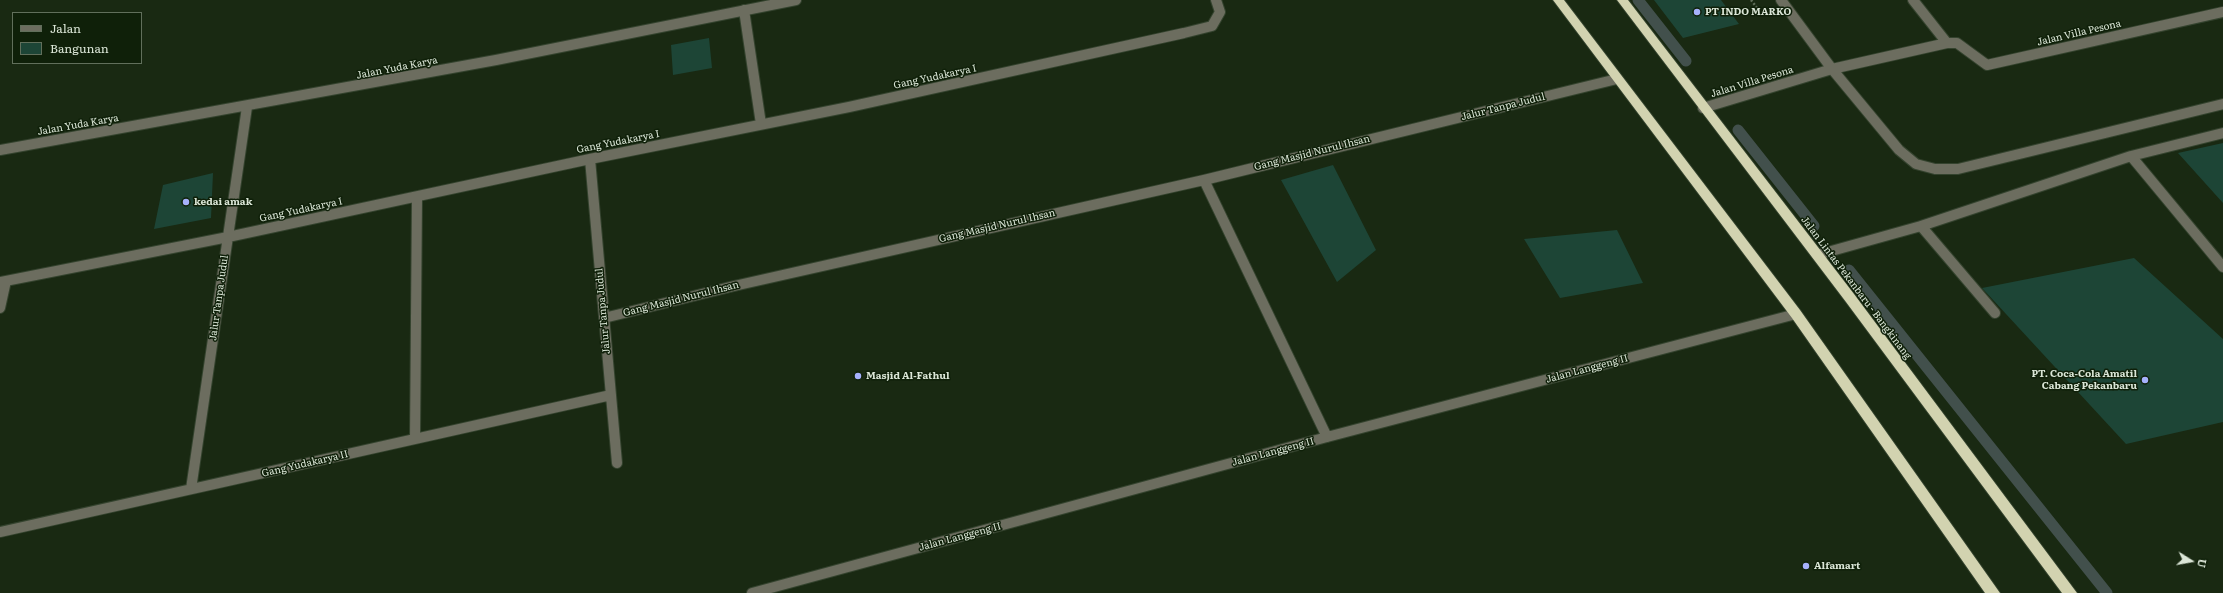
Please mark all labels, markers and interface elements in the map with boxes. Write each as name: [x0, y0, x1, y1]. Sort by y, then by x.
place label: PT INDO MARKO: [1705, 6, 1791, 18]
marker: PT INDO MARKO: [1692, 7, 1702, 17]
legend: [12, 12, 142, 64]
street label: Jalan Villa Pesona: [2036, 18, 2122, 48]
text: Jalan: [50, 19, 81, 37]
text: Bangunan: [50, 39, 109, 57]
street label: Jalan Yuda Karya: [355, 54, 439, 82]
street label: Gang Yudakarya I: [892, 62, 978, 92]
street label: Jalan Villa Pesona: [1709, 64, 1795, 100]
street label: Jalur Tanpa Judul: [1460, 91, 1546, 123]
street label: Jalan Yuda Karya: [36, 112, 120, 138]
street label: Gang Yudakarya I: [575, 128, 661, 156]
street label: Gang Masjid Nurul Ihsan: [1253, 133, 1371, 173]
street label: Gang Yudakarya I: [258, 195, 344, 225]
place label: kedai amak: [194, 196, 252, 208]
marker: kedai amak: [181, 197, 191, 207]
street label: Gang Masjid Nurul Ihsan: [938, 207, 1056, 245]
street label: Jalan Lintas Pekanbaru - Bangkinang: [1798, 214, 1914, 362]
street label: Jalur Tanpa Judul: [207, 255, 231, 341]
street label: Jalur Tanpa Judul: [593, 268, 613, 354]
street label: Gang Masjid Nurul Ihsan: [622, 279, 740, 319]
street label: Jalan Langgeng II: [1545, 352, 1629, 386]
place label: PT. Coca-Cola Amatil Cabang Pekanbaru: [2032, 368, 2137, 392]
place label: Masjid Al-Fathul: [866, 370, 950, 382]
marker: Masjid Al-Fathul: [853, 371, 863, 381]
marker: PT. Coca-Cola Amatil Cabang Pekanbaru: [2140, 375, 2150, 385]
street label: Jalan Langgeng II: [1231, 435, 1315, 469]
street label: Gang Yudakarya II: [261, 448, 349, 480]
street label: Jalan Langgeng II: [918, 520, 1002, 554]
north arrow: [2171, 541, 2211, 581]
text: U: [2194, 558, 2211, 569]
place label: Alfamart: [1814, 560, 1860, 572]
marker: Alfamart: [1801, 561, 1811, 571]

